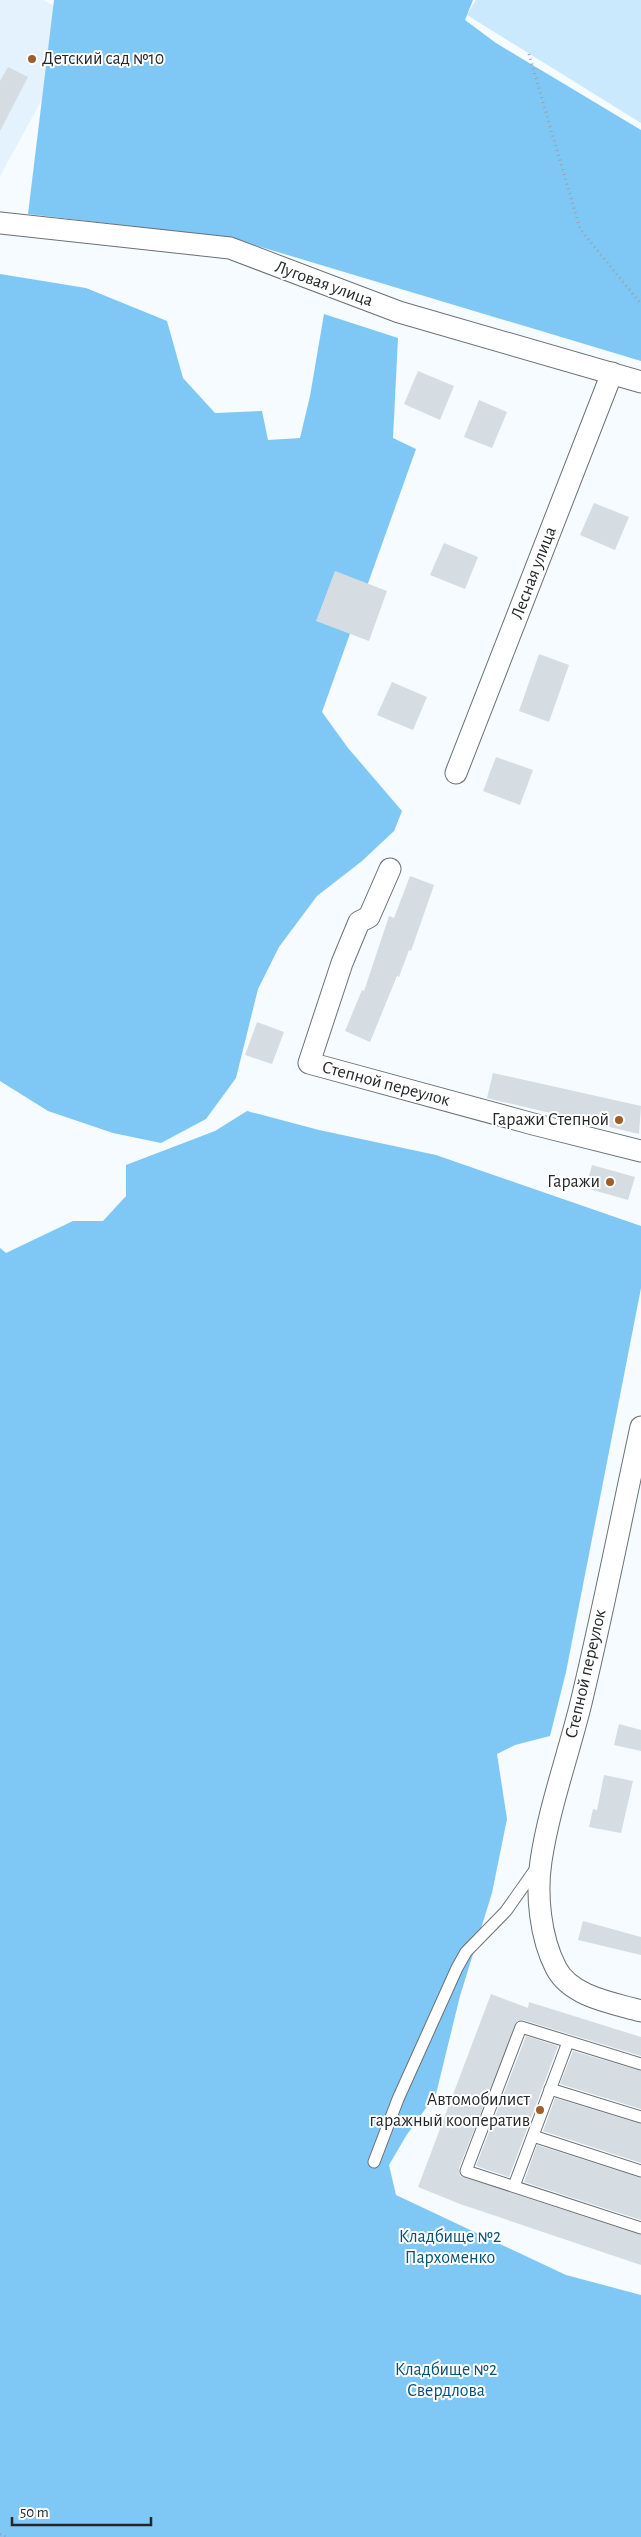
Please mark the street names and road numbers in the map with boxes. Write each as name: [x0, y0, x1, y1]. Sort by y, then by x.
street label: Луговая улица: [273, 258, 375, 310]
street label: Лесная улица: [508, 524, 560, 622]
street label: Степной переулок: [320, 1058, 453, 1110]
street label: Степной переулок: [562, 1607, 610, 1740]

